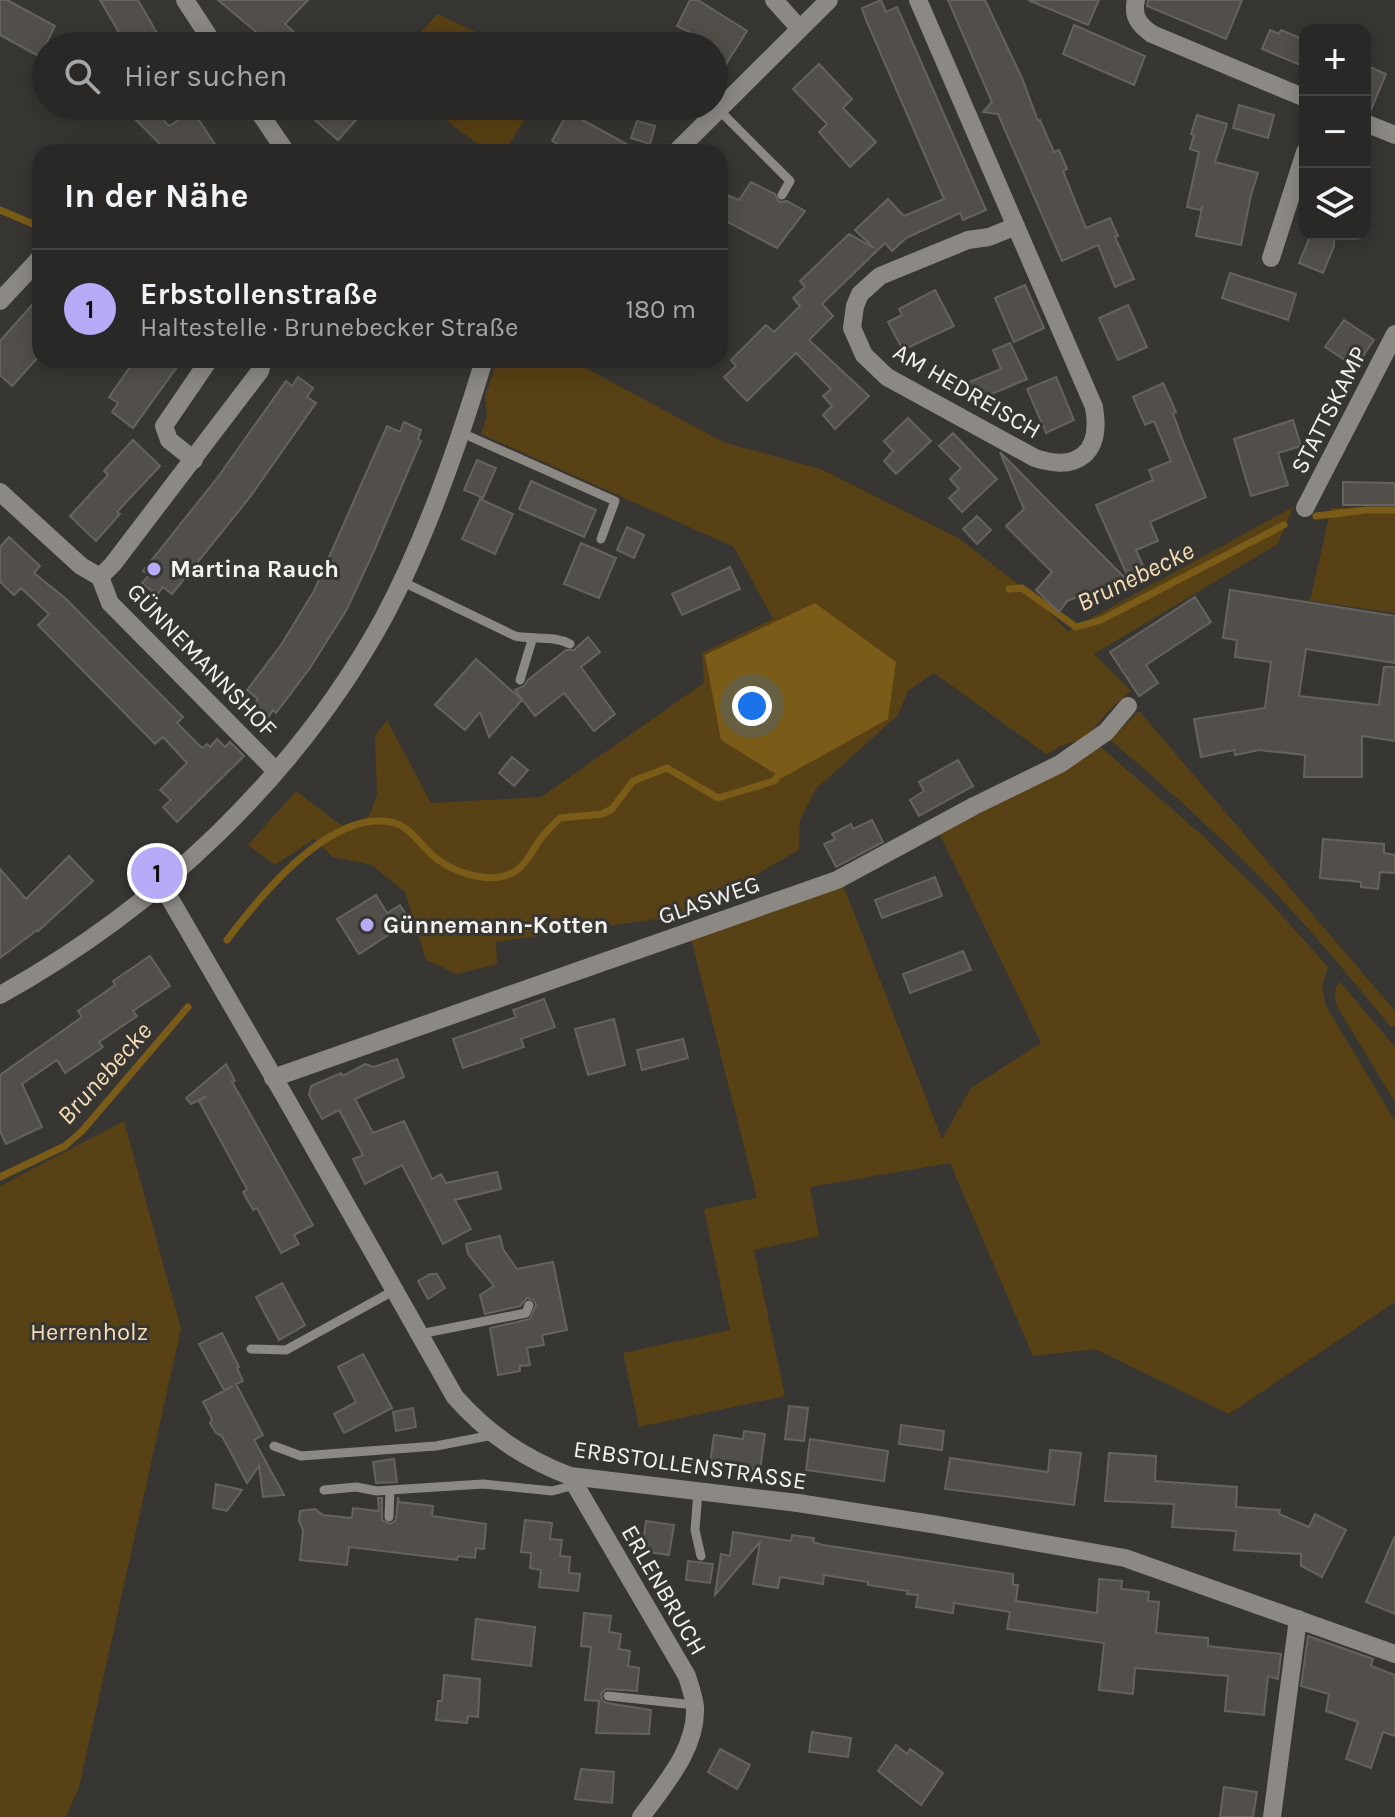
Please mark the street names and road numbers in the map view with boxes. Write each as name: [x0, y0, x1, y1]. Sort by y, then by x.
street label: AM HEDREISCH: [888, 338, 1046, 444]
street label: STATTSKAMP: [1285, 342, 1373, 478]
street label: GÜNNEMANNSHOF: [121, 577, 283, 743]
street label: GLASWEG: [655, 870, 763, 930]
street label: ERBSTOLLENSTRASSE: [572, 1435, 808, 1495]
street label: ERLENBRUCH: [616, 1520, 712, 1660]

